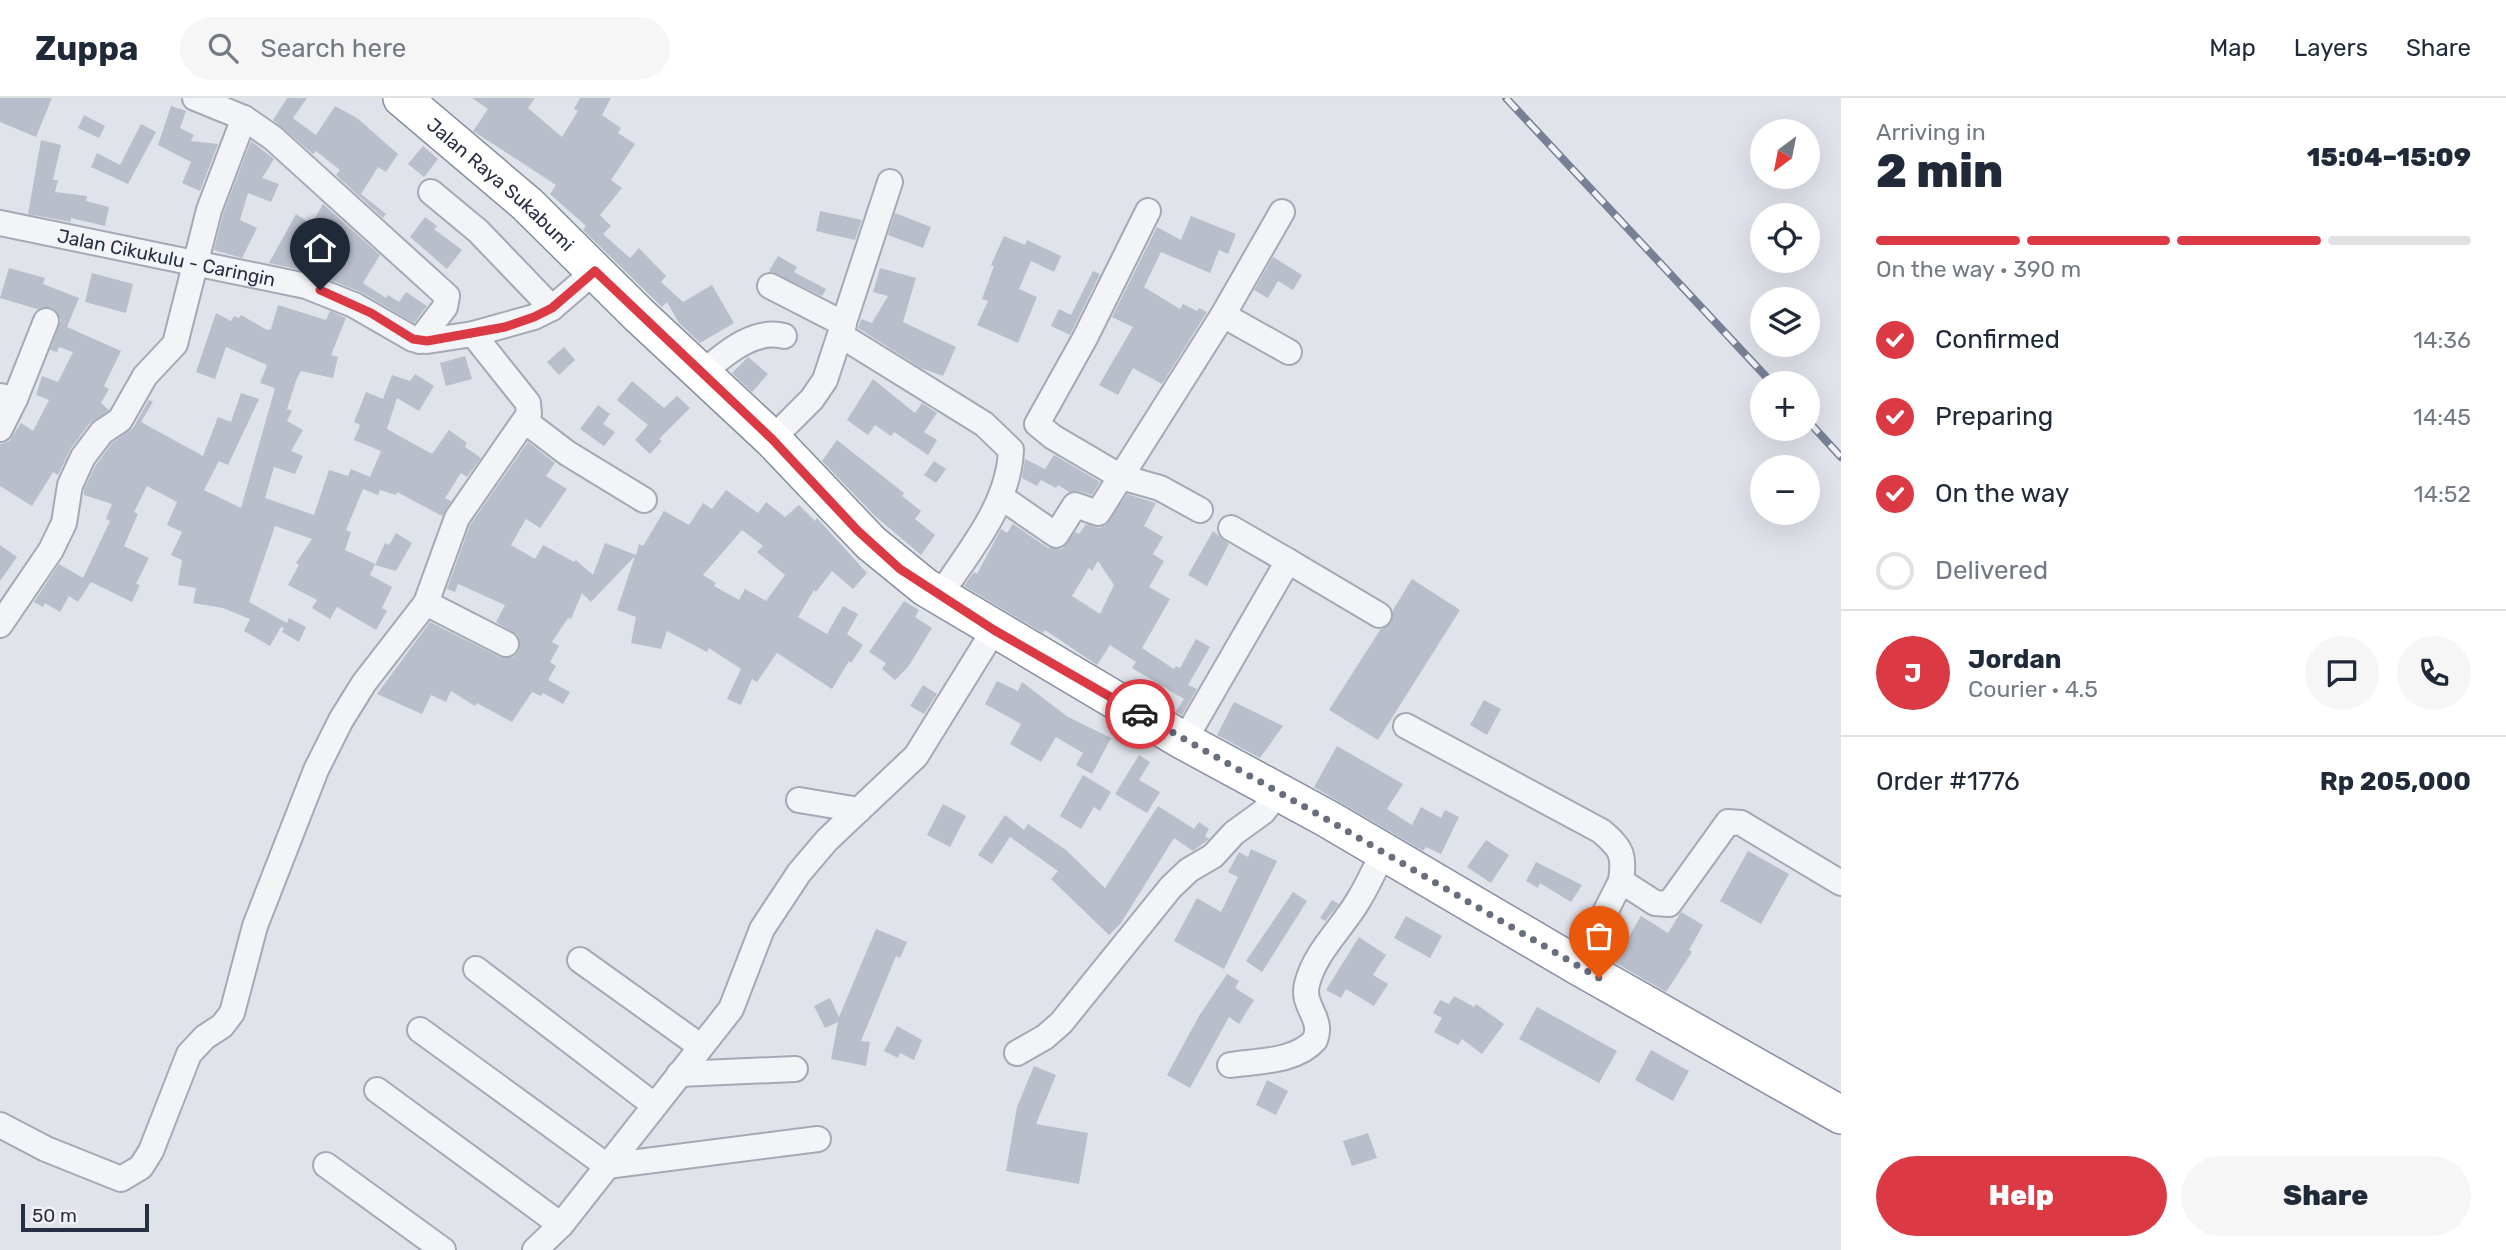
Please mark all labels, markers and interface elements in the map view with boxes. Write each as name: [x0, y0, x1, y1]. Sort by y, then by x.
search box: [180, 17, 670, 80]
text: Zuppa: [35, 29, 138, 68]
icon: search: [204, 29, 242, 67]
text: Search here: [260, 33, 406, 64]
text: Map: [2209, 34, 2256, 62]
text: Layers: [2294, 34, 2368, 62]
text: Share: [2406, 34, 2471, 62]
street label: Jalan Raya Sukabumi: [422, 113, 579, 256]
text: Arriving in: [1876, 118, 1986, 146]
north arrow: [1750, 119, 1820, 189]
map controls: [1750, 119, 1820, 525]
text: 15:04–15:09: [2307, 142, 2471, 173]
text: 2 min: [1876, 144, 2003, 199]
button: locate: [1750, 203, 1820, 273]
pin: [290, 218, 350, 290]
street label: Jalan Cikukulu - Caringin: [55, 224, 278, 291]
icon: home: [301, 229, 339, 267]
text: On the way · 390 m: [1876, 255, 2081, 283]
button: layers: [1750, 287, 1820, 357]
icon: check: [1876, 321, 1914, 359]
text: Confirmed: [1935, 324, 2060, 355]
text: 14:36: [2413, 326, 2471, 354]
button: +: [1750, 371, 1820, 441]
icon: check: [1876, 398, 1914, 436]
text: Preparing: [1935, 401, 2053, 432]
text: 14:45: [2413, 403, 2471, 431]
button: −: [1750, 455, 1820, 525]
icon: check: [1876, 475, 1914, 513]
text: On the way: [1935, 478, 2069, 509]
text: 14:52: [2414, 480, 2471, 508]
text: Delivered: [1935, 555, 2048, 586]
button: chat: [2305, 636, 2379, 710]
button: phone: [2397, 636, 2471, 710]
text: Jordan: [1968, 644, 2061, 675]
text: J: [1904, 658, 1922, 689]
text: Courier · 4.5: [1968, 675, 2098, 703]
courier: [1105, 679, 1175, 749]
icon: car: [1121, 695, 1159, 733]
text: Order #1776: [1876, 766, 2020, 797]
text: Rp 205,000: [2320, 766, 2471, 797]
pin: [1569, 906, 1629, 978]
icon: bag: [1580, 917, 1618, 955]
button: Help: [1876, 1156, 2167, 1236]
button: Share: [2181, 1156, 2471, 1236]
scale bar: [21, 1201, 149, 1233]
text: 50 m: [32, 1204, 77, 1227]

